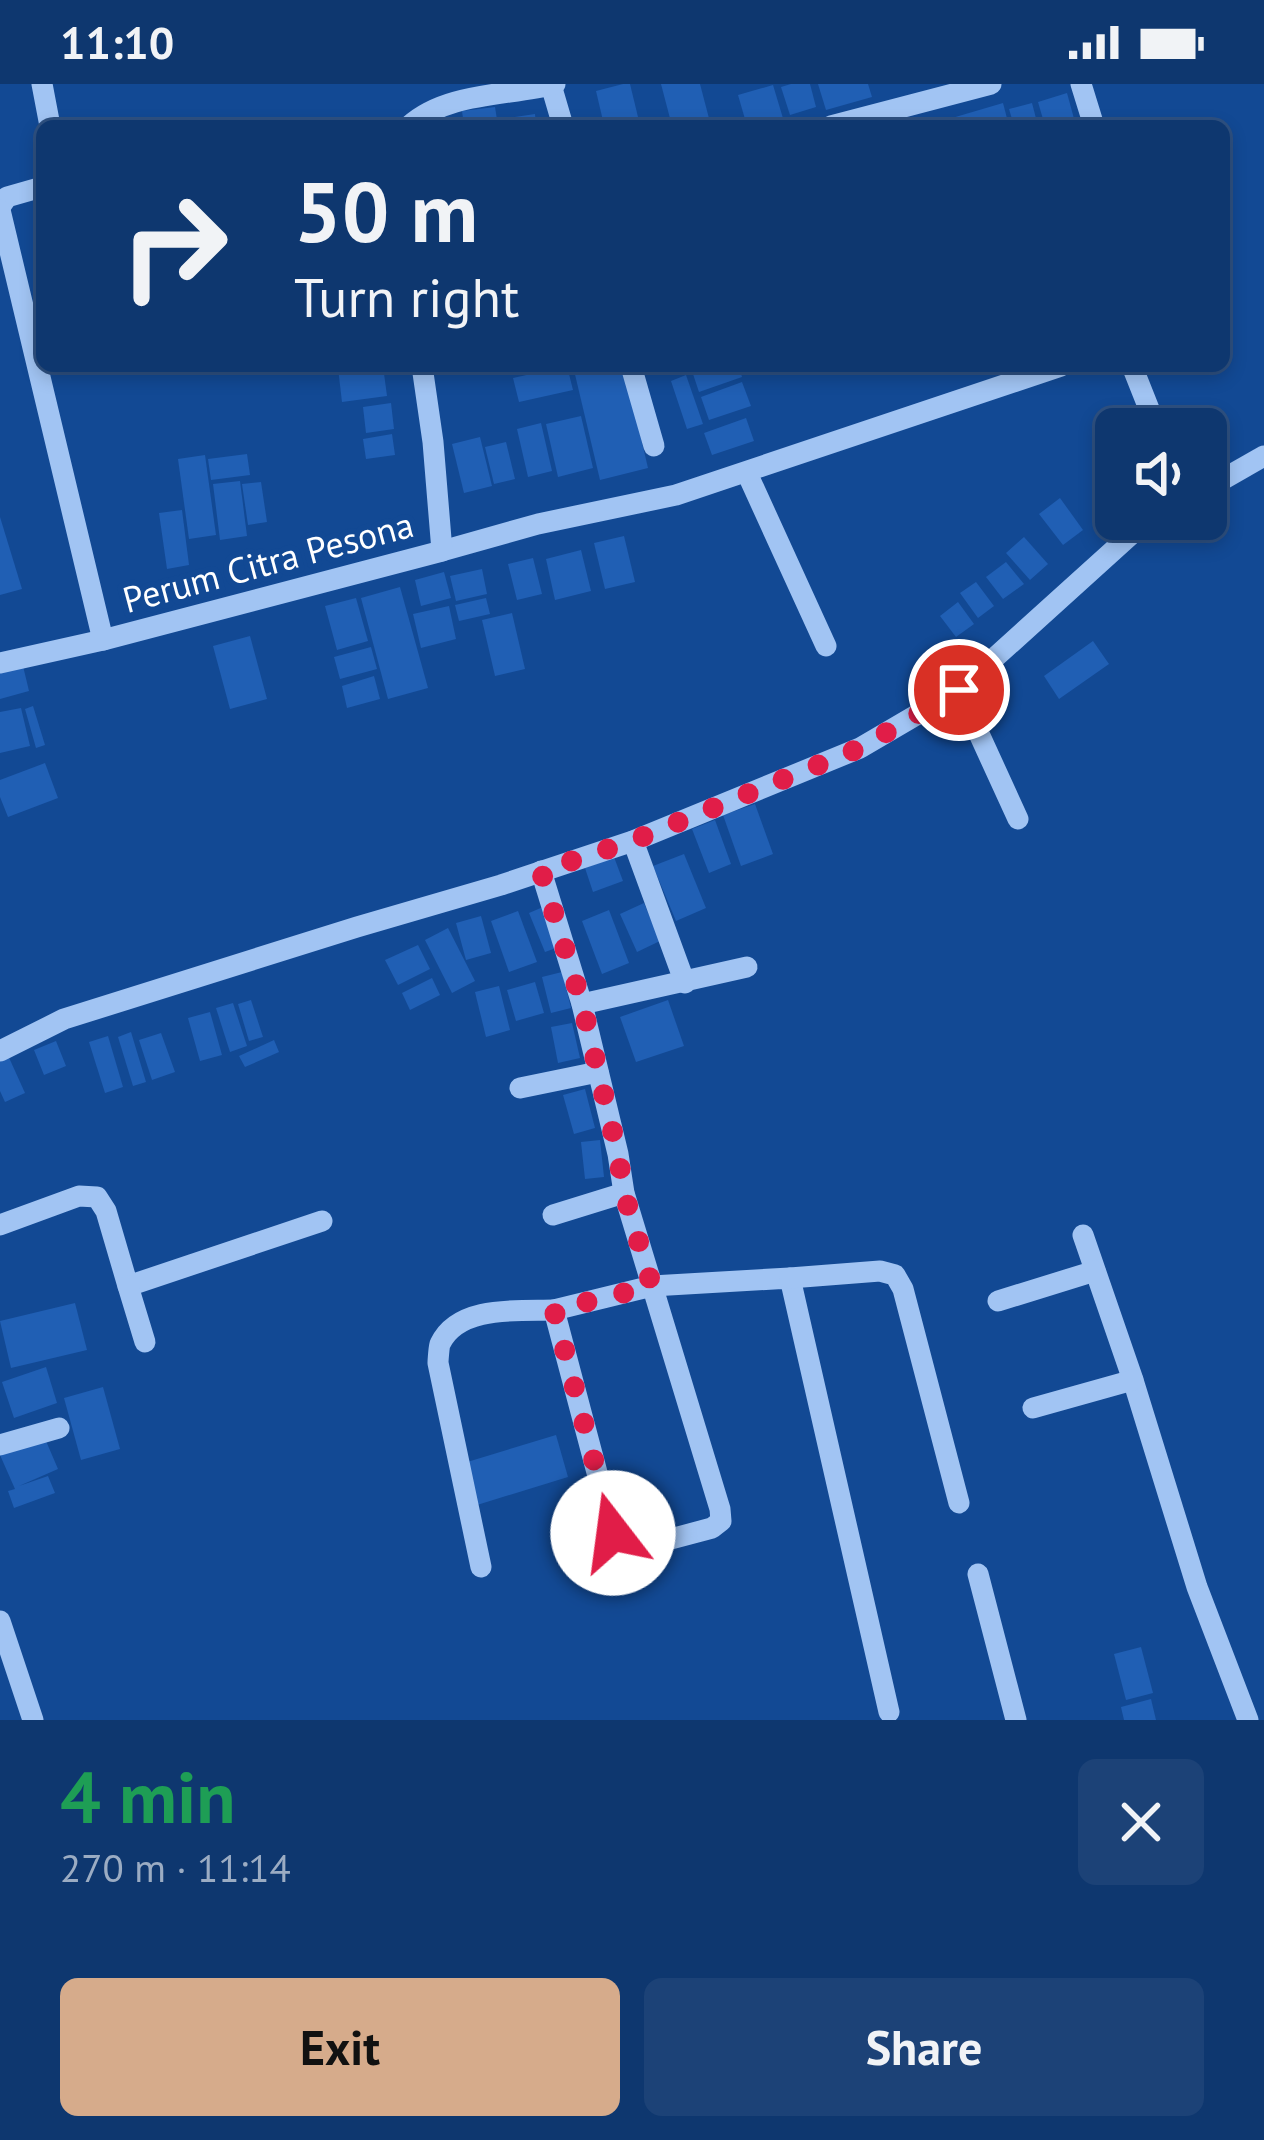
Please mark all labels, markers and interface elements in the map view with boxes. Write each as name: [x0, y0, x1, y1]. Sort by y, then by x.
text: 11:10: [60, 13, 174, 71]
text: 50 m: [294, 156, 478, 265]
icon: right: [96, 168, 252, 324]
text: Turn right: [294, 262, 519, 332]
map controls: [1095, 408, 1227, 540]
button: sound: [1095, 408, 1227, 540]
street label: Perum Citra Pesona: [117, 500, 418, 623]
pin: [908, 639, 1010, 741]
icon: arrive: [926, 657, 992, 723]
position arrow: [550, 1470, 676, 1596]
text: 4 min: [60, 1750, 236, 1843]
button: close: [1078, 1759, 1204, 1885]
text: 270 m · 11:14: [60, 1842, 291, 1893]
button: Exit: [60, 1978, 620, 2116]
button: Share: [644, 1978, 1204, 2116]

